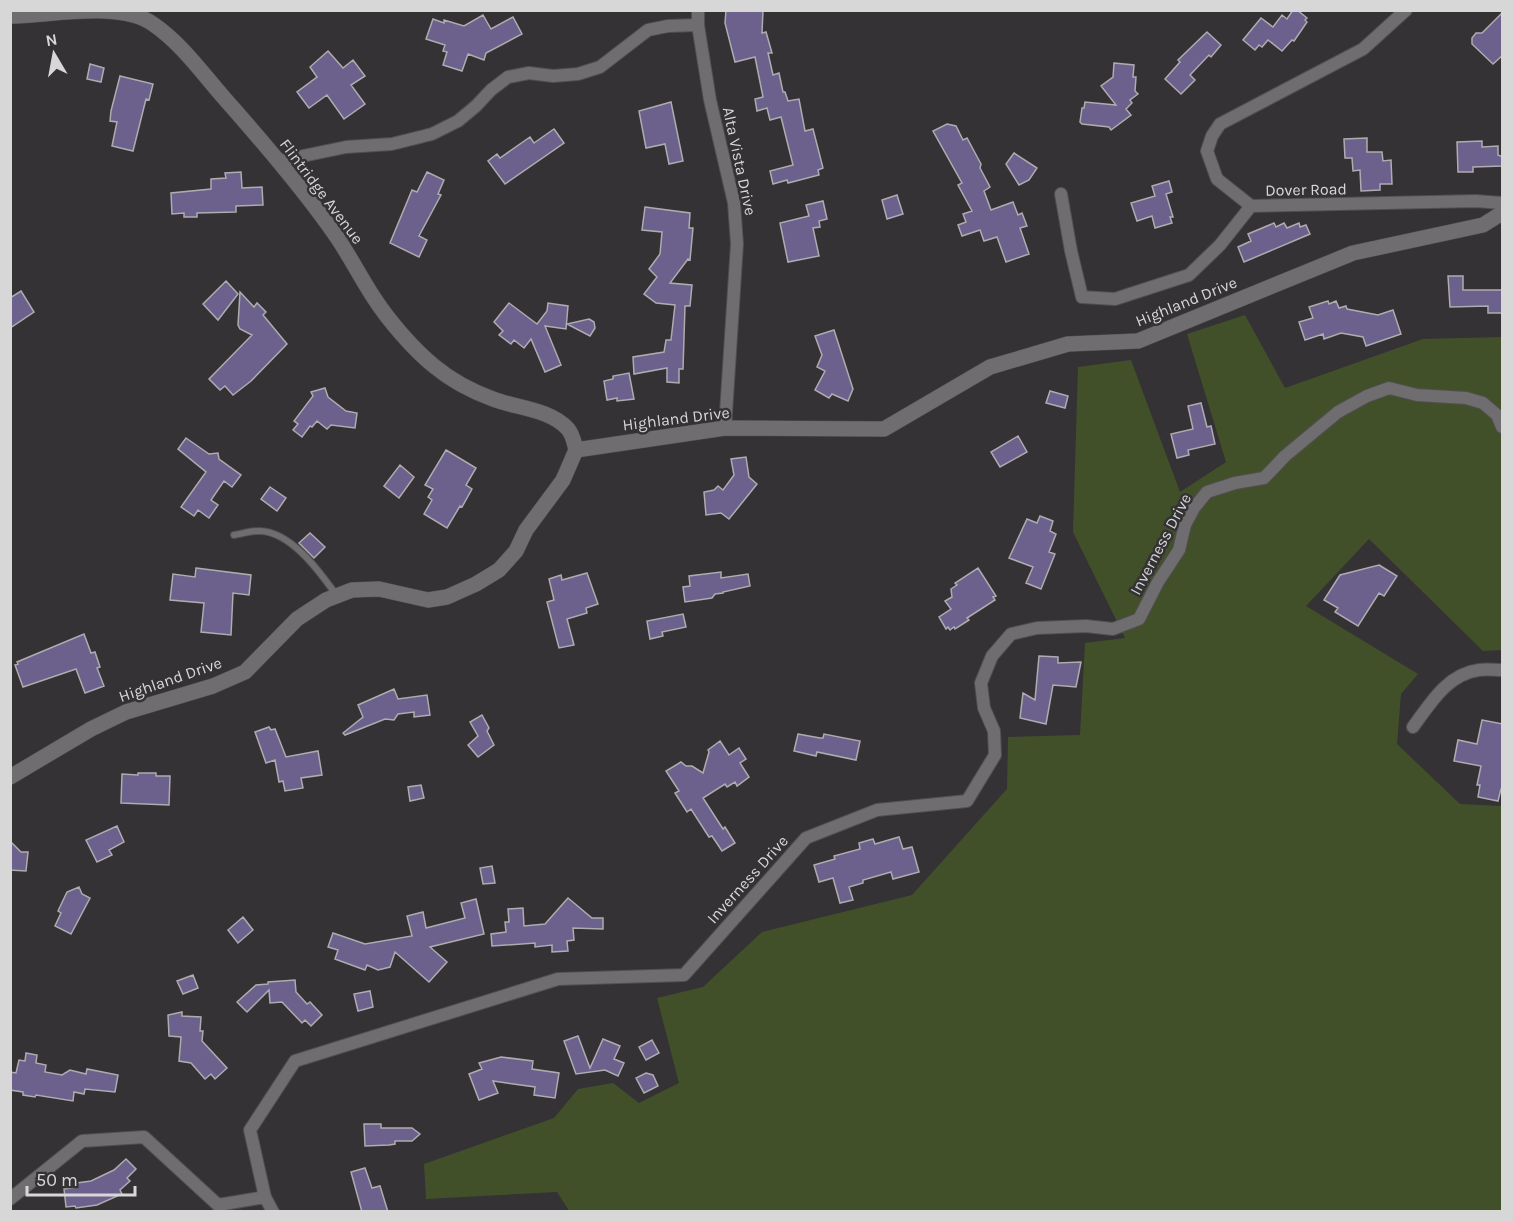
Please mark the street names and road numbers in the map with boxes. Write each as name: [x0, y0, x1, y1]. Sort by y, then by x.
street label: Alta Vista Drive: [719, 105, 760, 217]
street label: Flintridge Avenue: [276, 135, 367, 248]
street label: Dover Road: [1265, 179, 1347, 200]
street label: Highland Drive: [1133, 272, 1240, 330]
street label: Highland Drive: [621, 403, 731, 434]
street label: Inverness Drive: [1126, 490, 1195, 598]
street label: Highland Drive: [116, 653, 224, 706]
street label: Inverness Drive: [703, 831, 792, 927]

